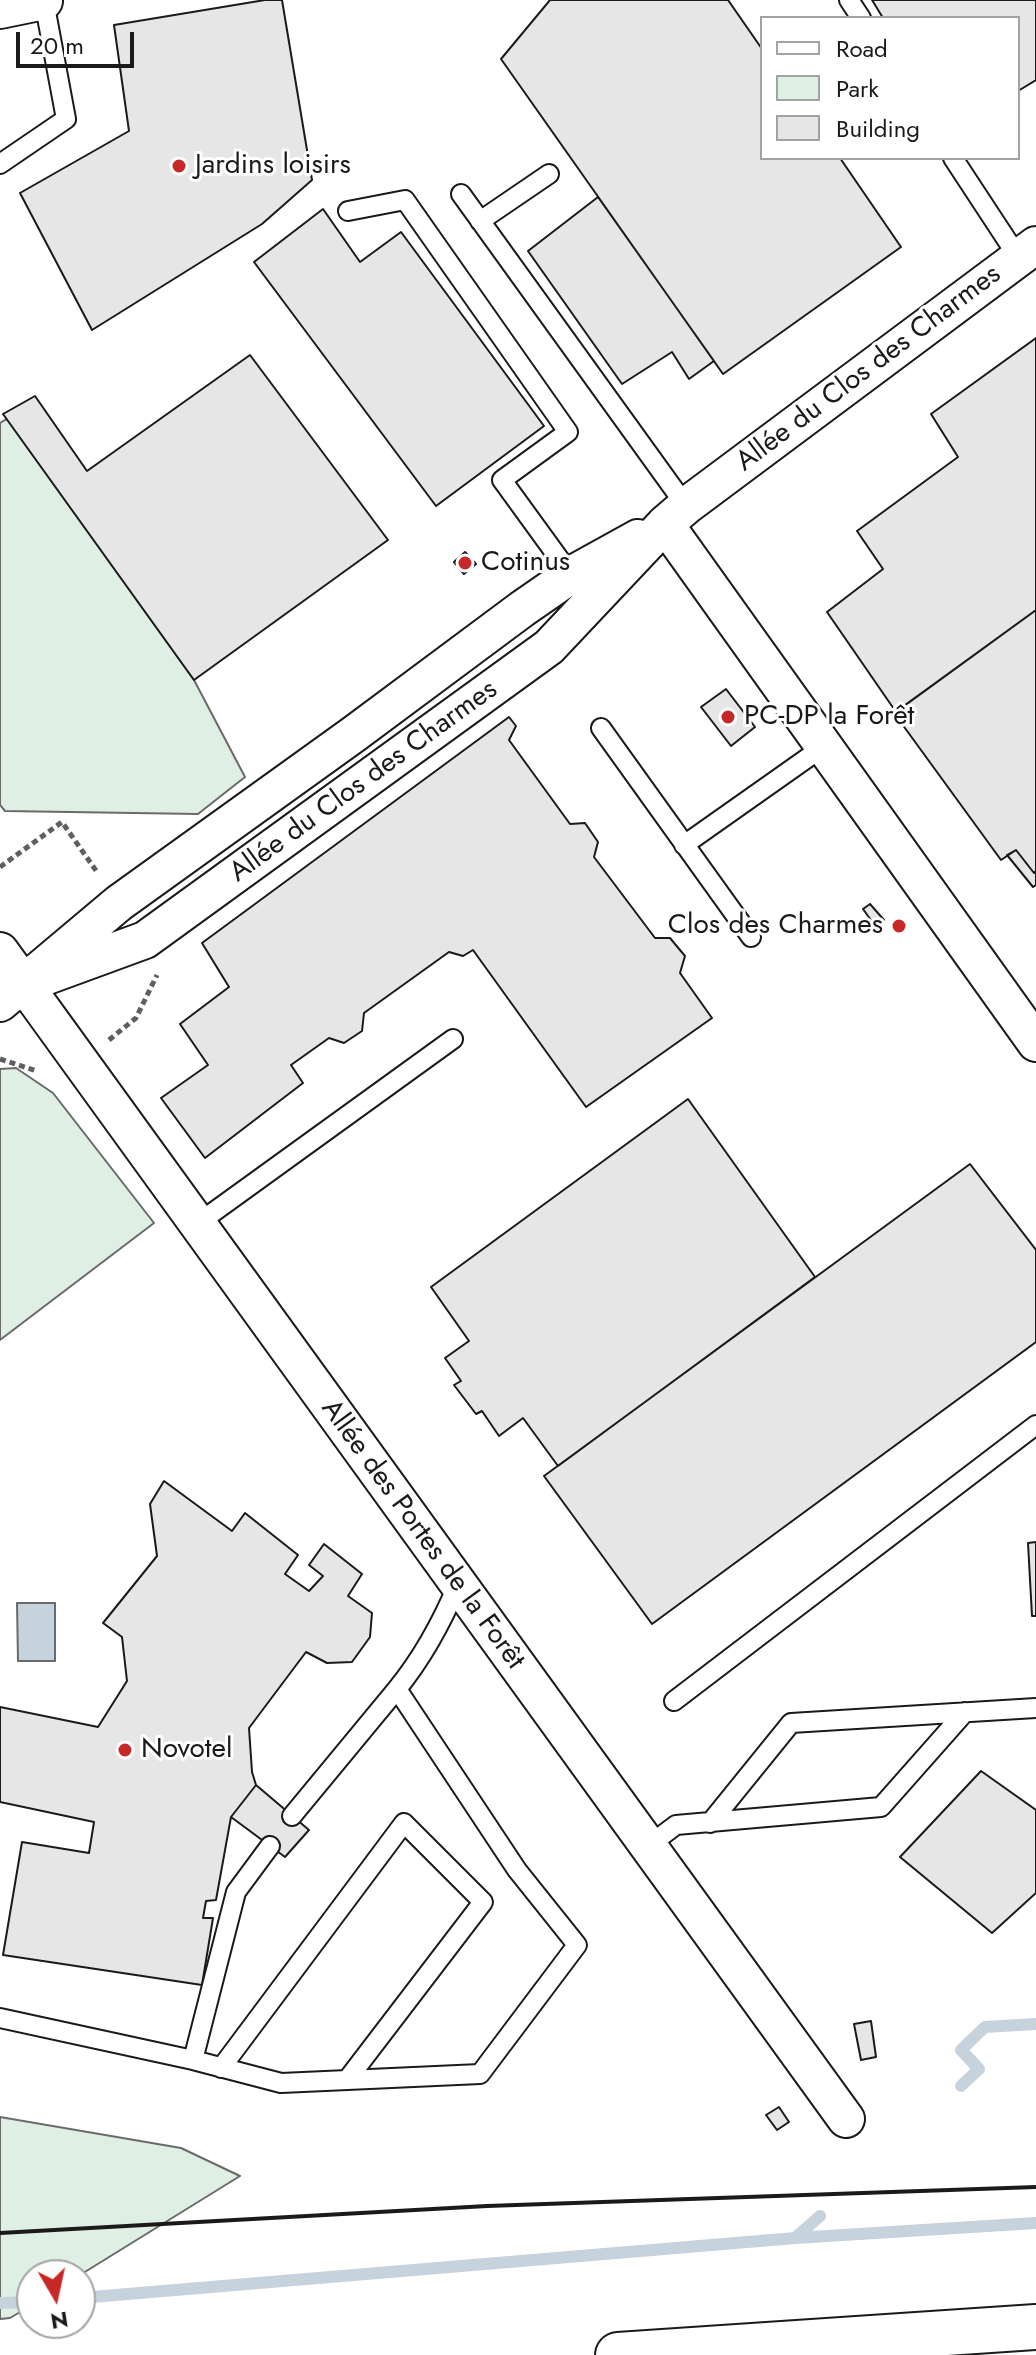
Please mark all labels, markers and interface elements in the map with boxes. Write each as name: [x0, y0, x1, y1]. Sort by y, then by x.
scale bar: [20, 16, 138, 66]
legend: [760, 16, 1020, 160]
text: 20 m: [30, 28, 84, 63]
text: Road: [836, 31, 888, 66]
text: Park: [836, 71, 879, 106]
text: Building: [836, 111, 920, 146]
place label: Jardins loisirs: [195, 149, 351, 183]
marker: Jardins loisirs: [170, 157, 188, 175]
street label: Allée du Clos des Charmes: [730, 258, 1008, 480]
place label: Cotinus: [481, 546, 570, 580]
marker: Cotinus: [456, 554, 474, 572]
street label: Allée du Clos des Charmes: [224, 674, 504, 890]
place label: PC-DP la Forêt: [744, 700, 914, 734]
marker: PC-DP la Forêt: [719, 708, 737, 726]
place label: Clos des Charmes: [668, 909, 883, 943]
marker: Clos des Charmes: [890, 917, 908, 935]
street label: Allée des Portes de la Forêt: [313, 1394, 531, 1676]
place label: Novotel: [141, 1733, 232, 1767]
marker: Novotel: [116, 1741, 134, 1759]
north arrow: [16, 2259, 96, 2339]
text: N: [48, 2304, 71, 2338]

